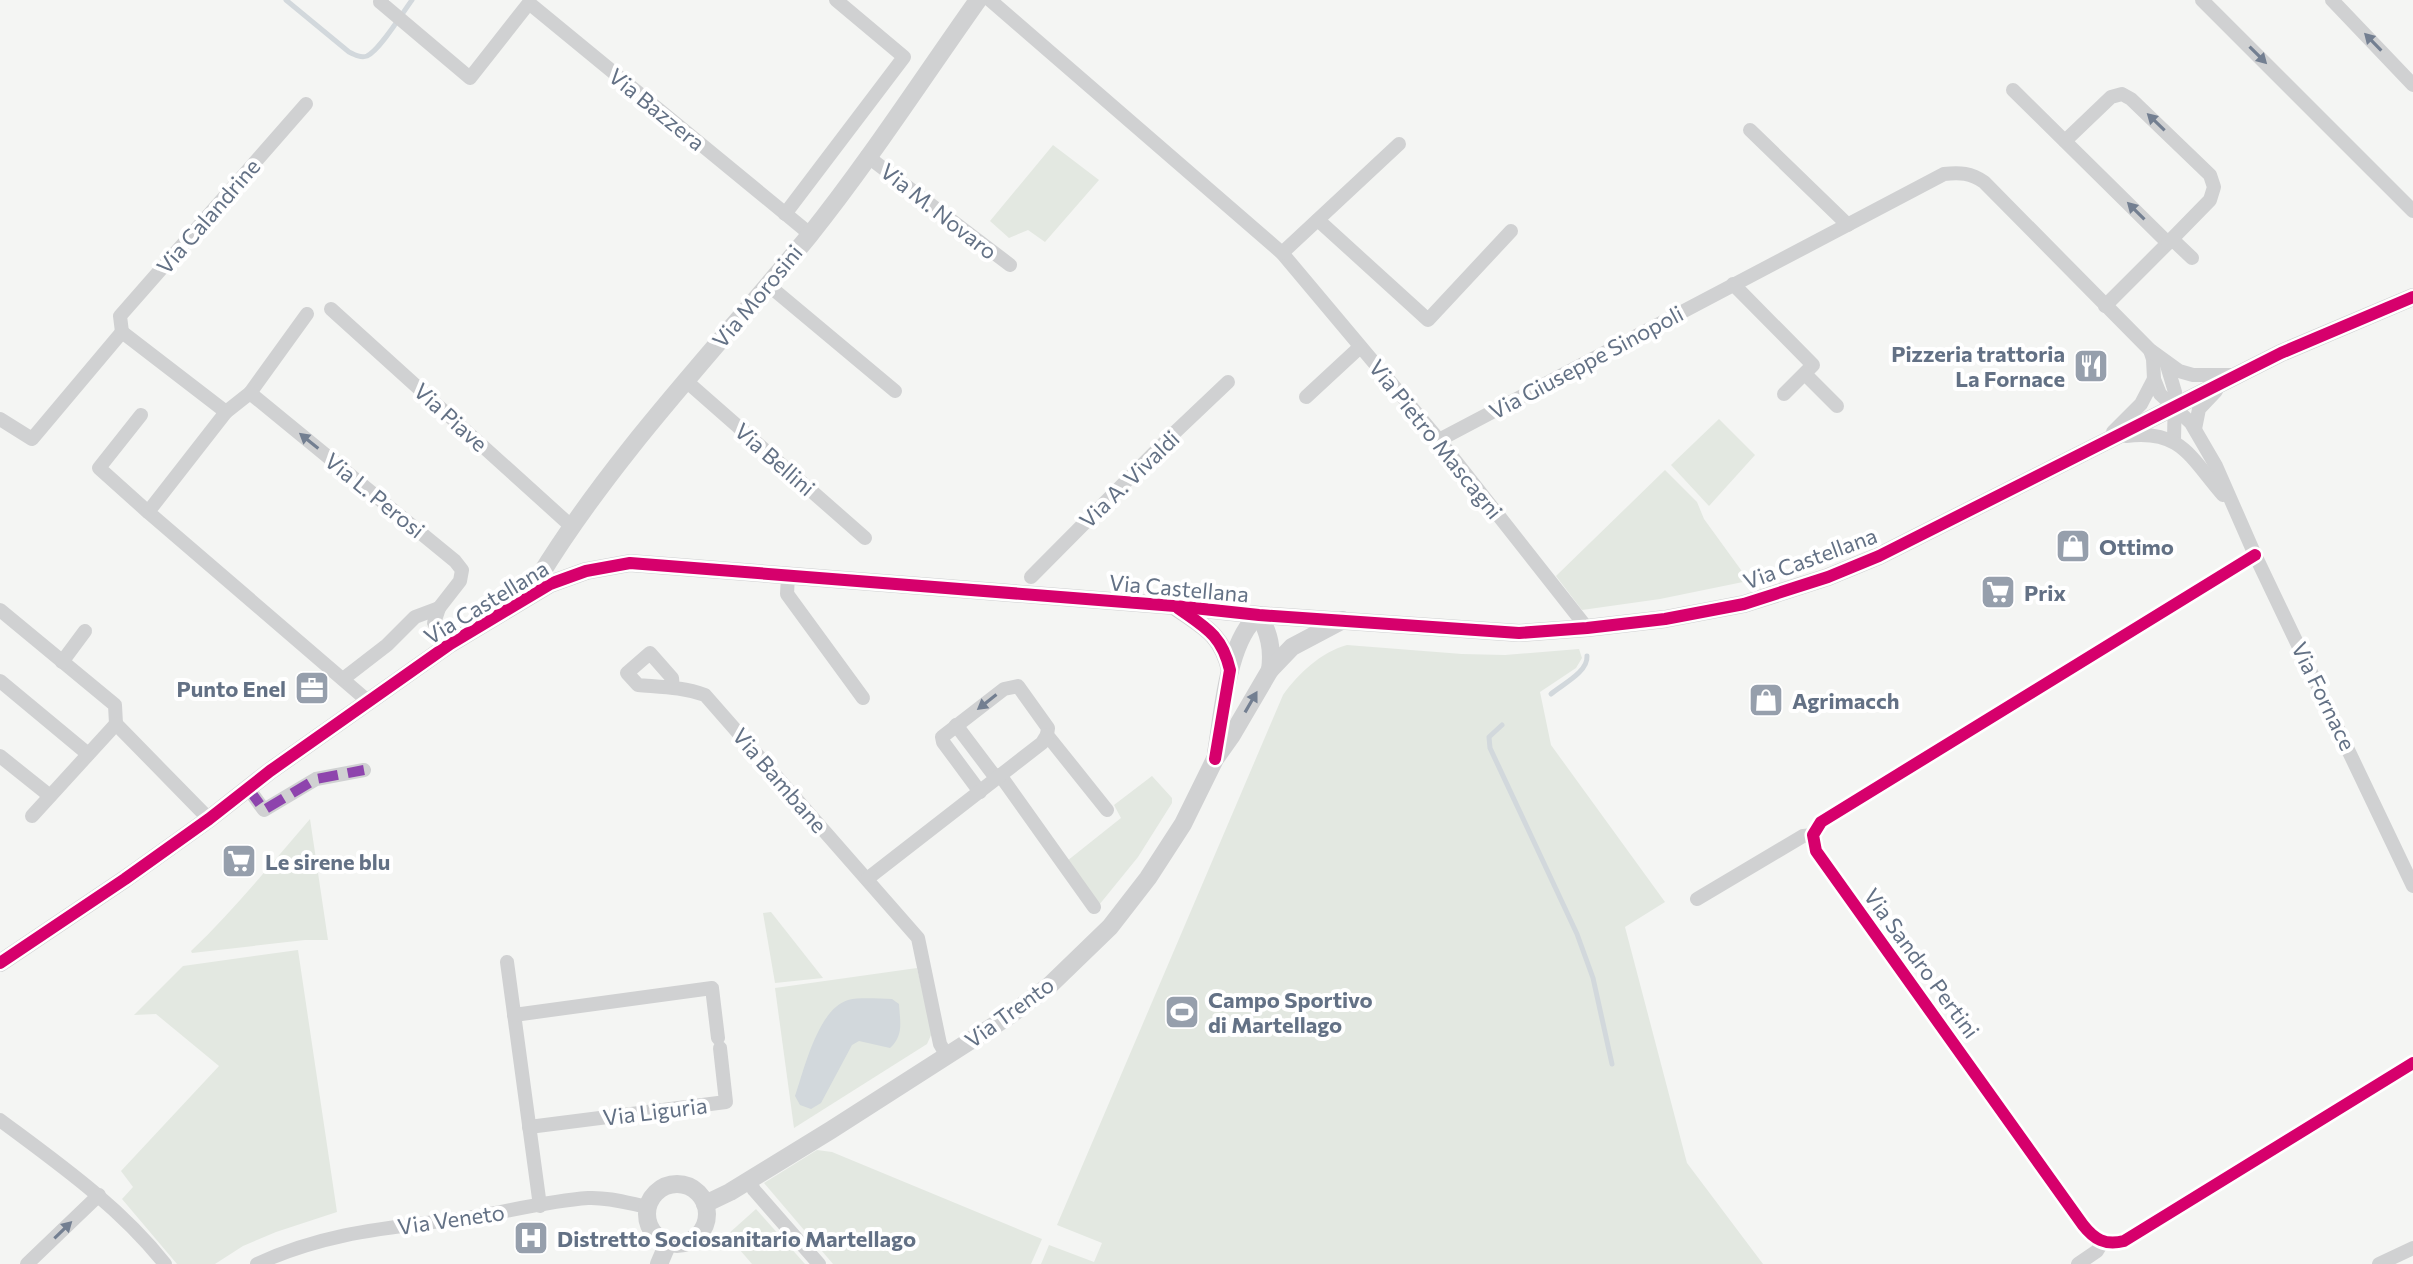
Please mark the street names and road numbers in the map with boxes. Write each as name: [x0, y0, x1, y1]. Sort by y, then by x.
street label: Via Bazzera: [604, 62, 710, 156]
street label: Via Calandrine: [151, 153, 265, 279]
street label: Via M. Novaro: [875, 157, 1003, 265]
street label: Via Morosini: [706, 239, 808, 353]
street label: Via Giuseppe Sinopoli: [1484, 299, 1688, 425]
street label: Via Pietro Mascagni: [1363, 354, 1509, 524]
street label: Via Piave: [409, 377, 493, 457]
street label: Via Bellini: [729, 417, 821, 501]
street label: Via A. Vivaldi: [1073, 425, 1185, 533]
street label: Via L. Perosi: [320, 447, 430, 543]
street label: Via Castellana: [1739, 521, 1881, 595]
street label: Via Castellana: [419, 554, 553, 650]
street label: Via Castellana: [1108, 568, 1250, 608]
street label: Via Fornace: [2286, 637, 2362, 755]
street label: Via Bambane: [727, 722, 833, 838]
street label: Via Sandro Pertini: [1859, 883, 1985, 1043]
street label: Via Trento: [959, 971, 1059, 1053]
street label: Via Liguria: [601, 1091, 709, 1131]
street label: Via Veneto: [396, 1198, 506, 1240]

